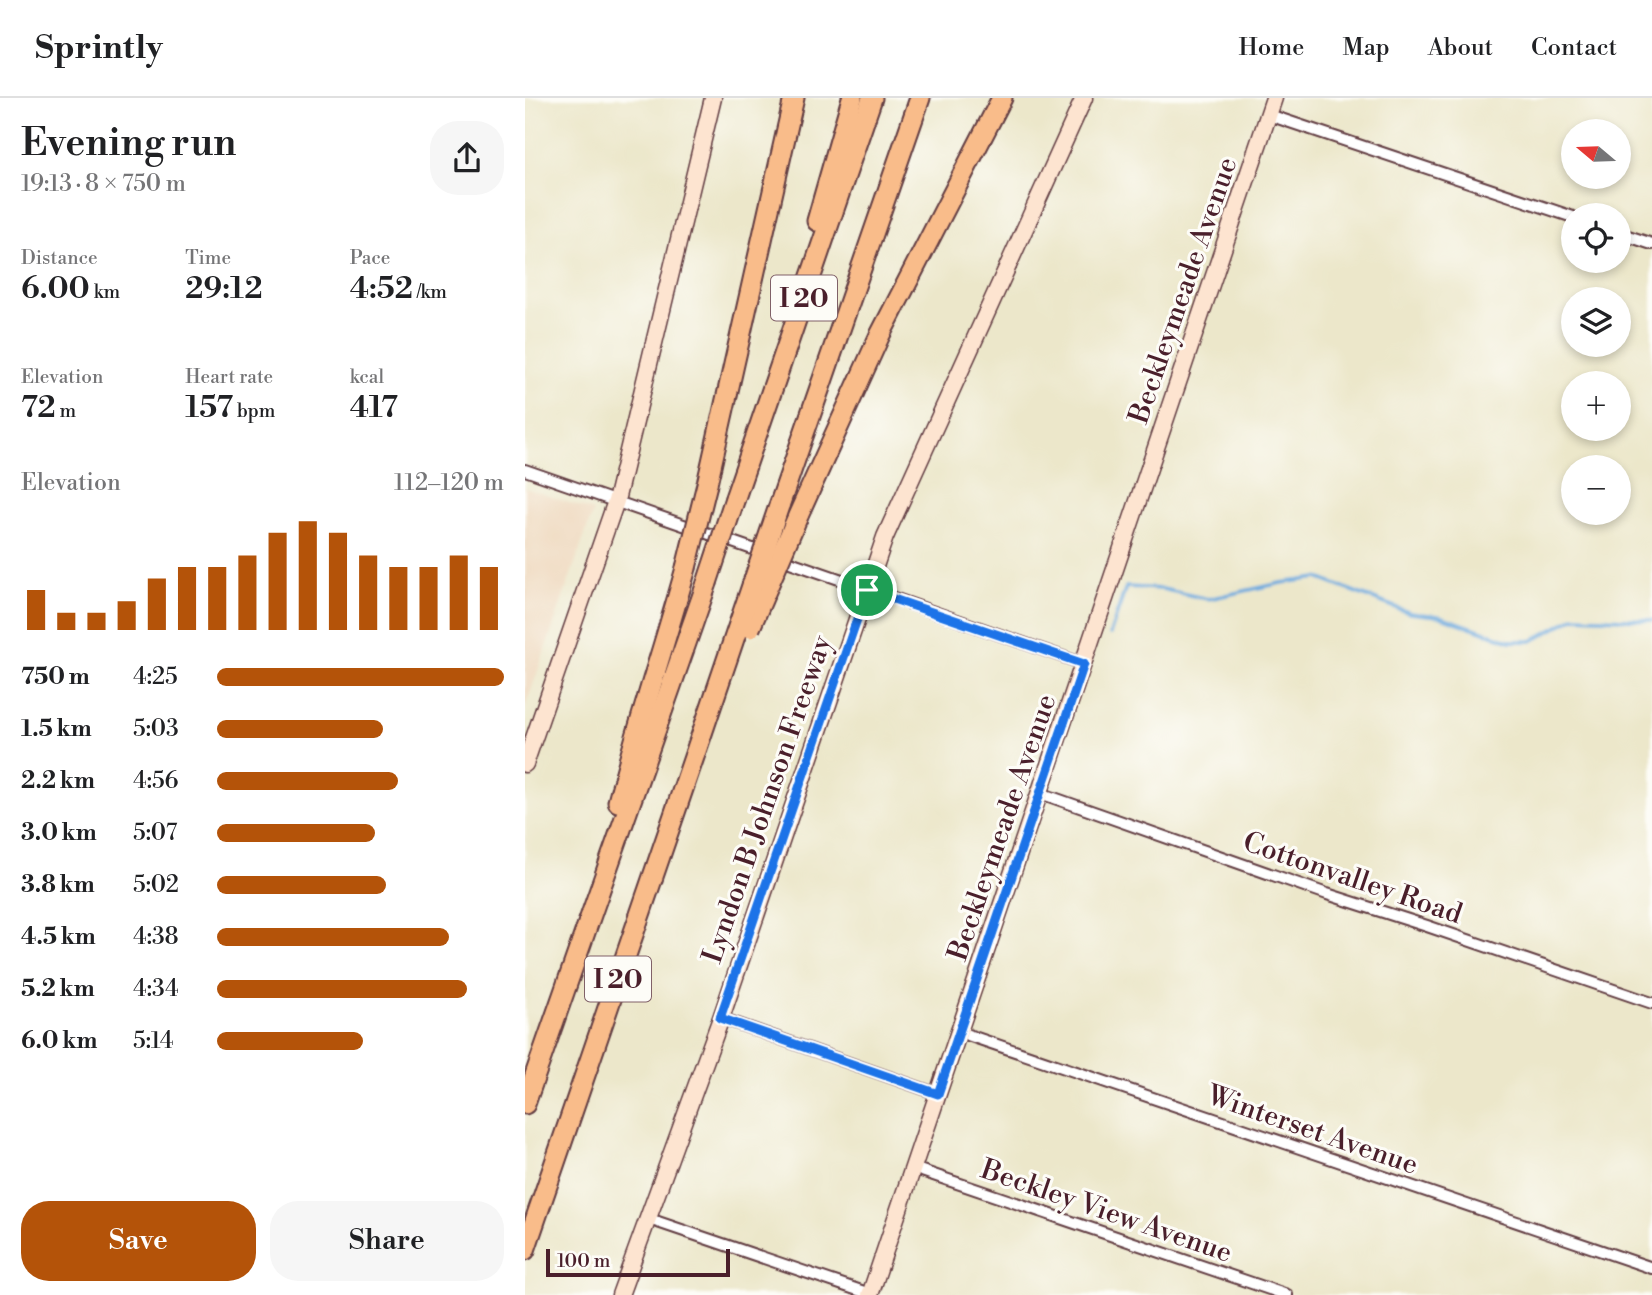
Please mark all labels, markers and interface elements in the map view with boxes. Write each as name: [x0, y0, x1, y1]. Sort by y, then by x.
text: Sprintly: [35, 28, 163, 69]
text: Home: [1239, 33, 1304, 63]
text: Map: [1342, 33, 1390, 63]
text: About: [1428, 33, 1493, 63]
text: Contact: [1531, 33, 1617, 63]
north arrow: [1561, 119, 1631, 189]
map controls: [1561, 119, 1631, 525]
text: Evening run: [21, 120, 236, 167]
button: share: [430, 121, 504, 195]
street label: Beckleymeade Avenue: [1121, 153, 1245, 429]
text: 19:13 · 8 × 750 m: [21, 170, 186, 198]
button: locate: [1561, 203, 1631, 273]
text: Distance: [21, 246, 98, 270]
text: Time: [185, 246, 231, 270]
text: Pace: [350, 246, 390, 270]
text: 6.00: [21, 270, 90, 308]
text: 29:12: [185, 270, 263, 308]
text: 4:52: [350, 270, 413, 308]
road number: I 20: [771, 276, 837, 321]
text: km: [90, 280, 120, 304]
text: /km: [413, 280, 447, 304]
button: layers: [1561, 287, 1631, 357]
text: Elevation: [21, 365, 103, 389]
text: Heart rate: [185, 365, 273, 389]
text: kcal: [350, 365, 384, 389]
button: +: [1561, 371, 1631, 441]
text: 72: [21, 389, 56, 427]
text: 157: [185, 389, 233, 427]
text: 417: [350, 389, 398, 427]
text: m: [56, 399, 76, 423]
text: bpm: [233, 399, 275, 423]
button: −: [1561, 455, 1631, 525]
text: Elevation: [21, 469, 121, 497]
text: 112–120 m: [394, 469, 504, 497]
pin: [837, 560, 897, 620]
icon: arrive: [848, 571, 886, 609]
street label: Lyndon B Johnson Freeway: [695, 631, 840, 968]
text: 750 m: [21, 663, 90, 691]
text: 4:25: [133, 663, 178, 691]
street label: Beckleymeade Avenue: [940, 690, 1064, 966]
text: 1.5 km: [21, 715, 92, 743]
text: 5:03: [133, 715, 179, 743]
text: 2.2 km: [21, 767, 95, 795]
text: 4:56: [133, 767, 179, 795]
text: 3.0 km: [21, 819, 97, 847]
text: 5:07: [133, 819, 177, 847]
street label: Cottonvalley Road: [1238, 825, 1467, 932]
text: 3.8 km: [21, 871, 95, 899]
text: 5:02: [133, 871, 179, 899]
text: 4.5 km: [21, 923, 96, 951]
text: 4:38: [133, 923, 179, 951]
road number: I 20: [585, 957, 651, 1002]
text: 5.2 km: [21, 975, 95, 1003]
text: 4:34: [133, 975, 179, 1003]
text: 6.0 km: [21, 1027, 97, 1055]
text: 5:14: [133, 1027, 174, 1055]
street label: Winterset Avenue: [1202, 1078, 1423, 1183]
street label: Beckley View Avenue: [975, 1152, 1237, 1271]
button: Save: [21, 1201, 256, 1281]
button: Share: [270, 1201, 504, 1281]
scale bar: [546, 1246, 730, 1278]
text: 100 m: [557, 1249, 610, 1273]

